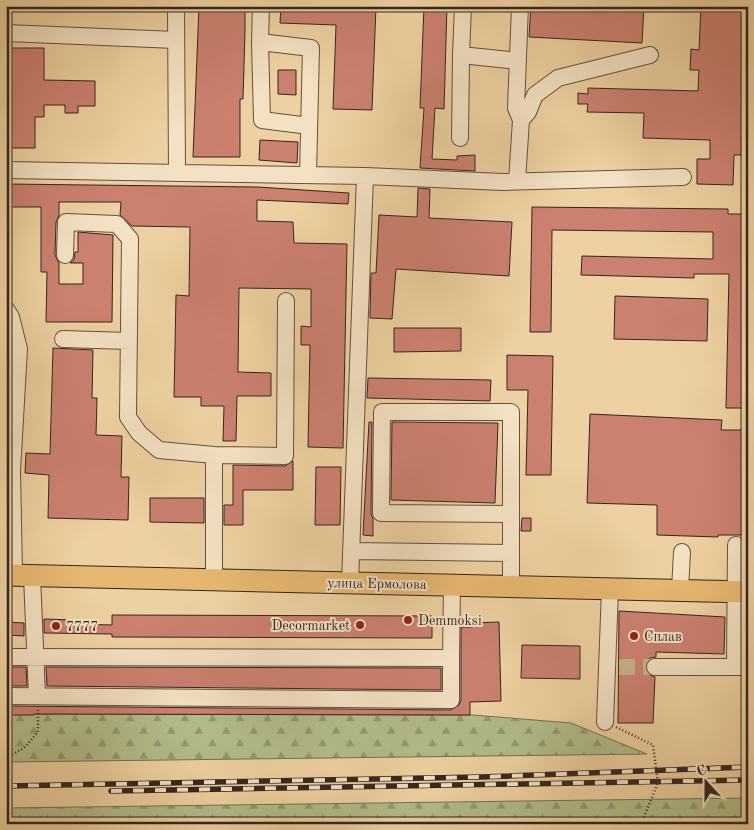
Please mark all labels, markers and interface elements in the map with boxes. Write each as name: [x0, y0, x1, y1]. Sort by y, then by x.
street label: улица Ермолова: [327, 576, 427, 592]
marker: Demmoksi: [402, 614, 414, 626]
place label: Demmoksi: [418, 614, 482, 628]
place label: Decormarket: [271, 619, 350, 633]
marker: Decormarket: [354, 619, 366, 631]
marker: 7777: [50, 620, 62, 632]
place label: 7777: [66, 620, 98, 634]
marker: Сплав: [628, 630, 640, 642]
place label: Сплав: [644, 630, 682, 644]
north arrow: [682, 758, 732, 808]
text: С: [695, 763, 709, 779]

